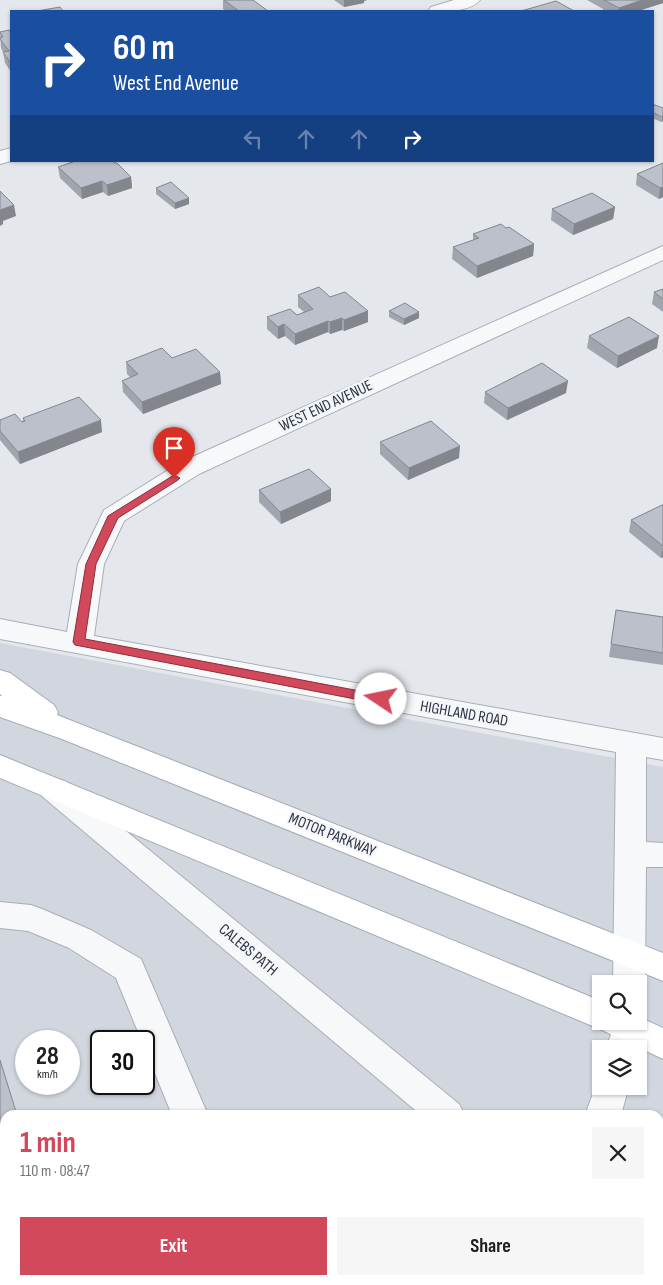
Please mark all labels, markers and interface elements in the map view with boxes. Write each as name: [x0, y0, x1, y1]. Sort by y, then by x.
text: 60 m: [113, 27, 175, 70]
icon: right: [30, 30, 95, 95]
text: West End Avenue: [113, 70, 239, 97]
icon: left: [239, 125, 267, 153]
icon: ahead: [292, 125, 320, 153]
icon: ahead: [345, 125, 373, 153]
icon: right: [398, 125, 426, 153]
street label: WEST END AVENUE: [276, 376, 376, 436]
pin: [153, 427, 195, 478]
icon: arrive: [160, 434, 188, 462]
position arrow: [354, 672, 406, 724]
street label: HIGHLAND ROAD: [419, 697, 510, 731]
street label: MOTOR PARKWAY: [286, 809, 379, 861]
street label: CALEBS PATH: [215, 920, 281, 980]
map controls: [592, 975, 647, 1095]
button: search: [592, 975, 647, 1030]
speed limit sign: 30: [90, 1030, 155, 1095]
button: layers: [592, 1040, 647, 1095]
text: 28: [36, 1041, 59, 1072]
text: km/h: [37, 1067, 58, 1082]
text: 1 min: [20, 1125, 76, 1161]
button: close: [592, 1127, 644, 1179]
text: 110 m · 08:47: [20, 1162, 90, 1181]
button: Exit: [20, 1217, 327, 1275]
button: Share: [337, 1217, 644, 1275]

